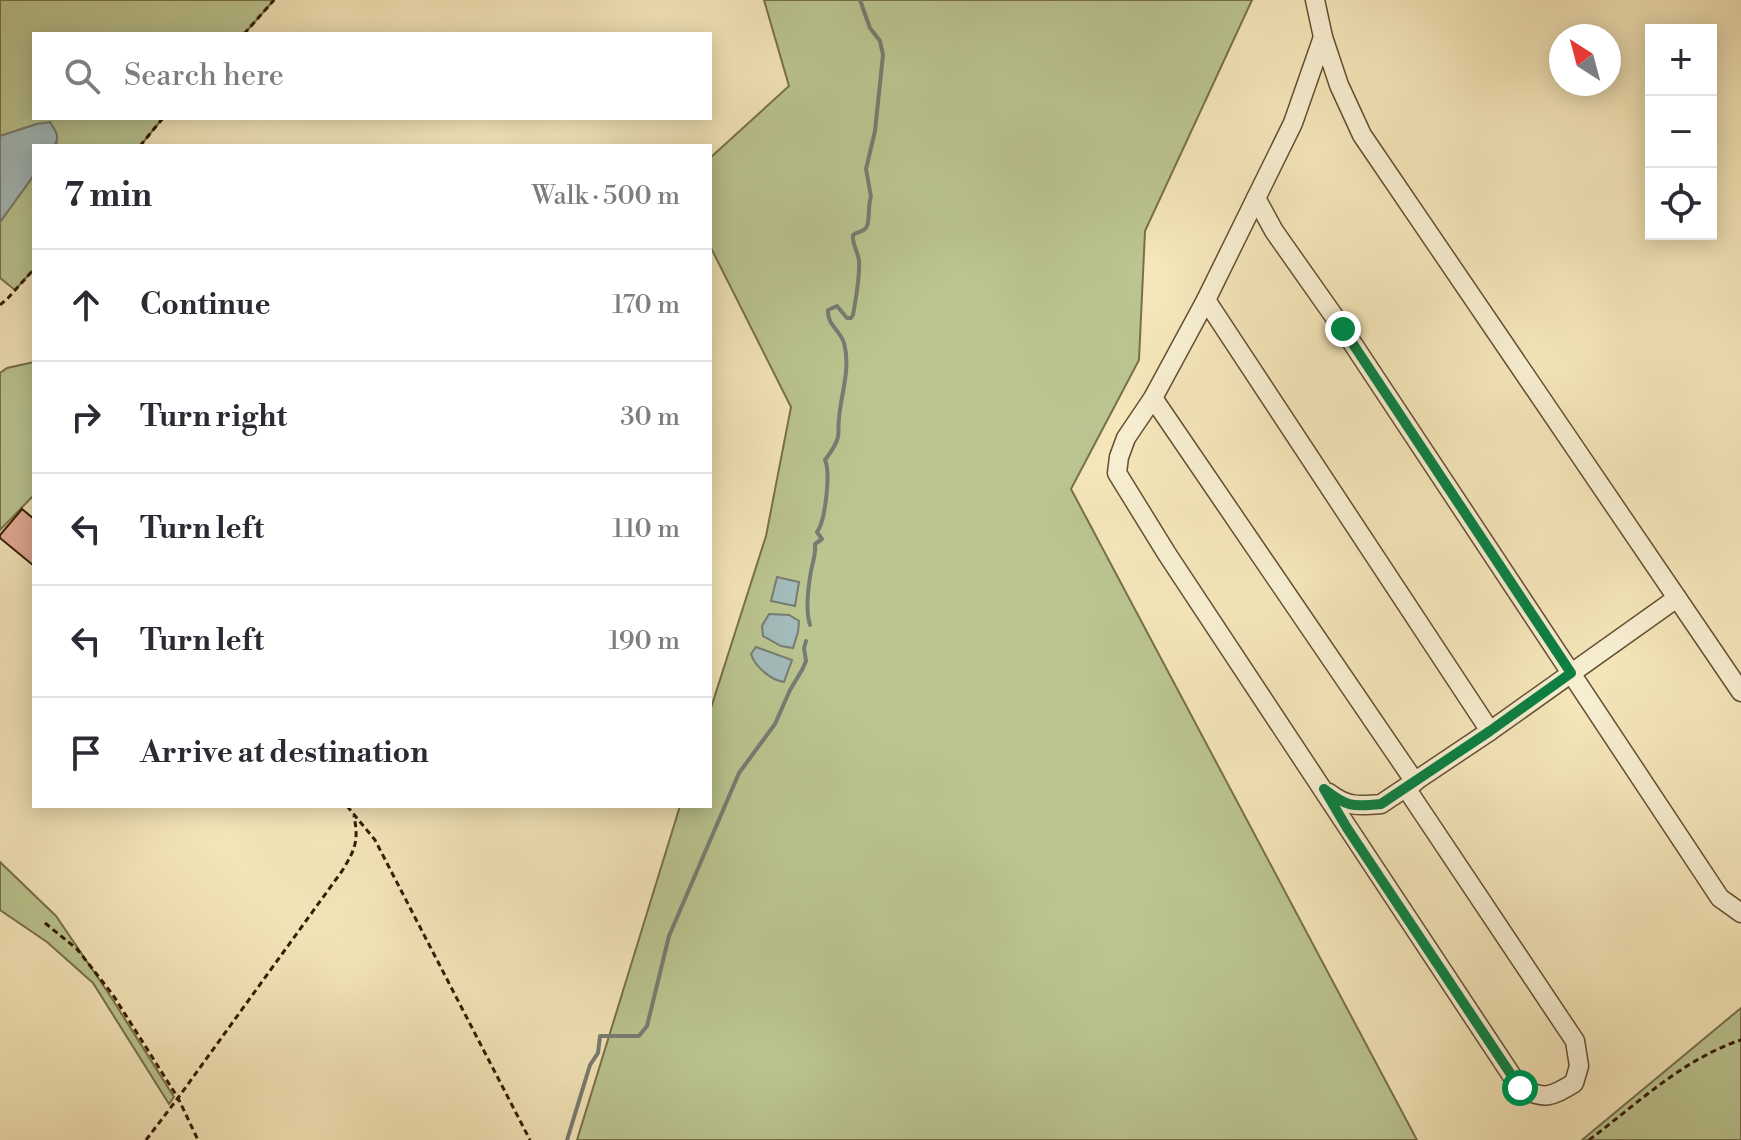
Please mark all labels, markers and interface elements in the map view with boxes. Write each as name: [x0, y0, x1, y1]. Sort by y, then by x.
north arrow: [1549, 24, 1621, 96]
map controls: [1645, 24, 1717, 240]
button: +: [1645, 24, 1717, 96]
search box: [32, 32, 712, 120]
icon: search: [60, 54, 104, 98]
text: Search here: [124, 57, 284, 95]
button: −: [1645, 96, 1717, 168]
button: locate: [1645, 168, 1717, 240]
text: 7 min: [64, 175, 152, 217]
text: Walk · 500 m: [532, 180, 680, 212]
icon: ahead: [64, 283, 108, 327]
text: Continue: [140, 286, 271, 324]
text: 170 m: [612, 289, 680, 321]
route end: [1325, 311, 1361, 347]
icon: right: [64, 395, 108, 439]
text: Turn right: [140, 398, 287, 436]
text: 30 m: [620, 401, 680, 433]
icon: left: [64, 507, 108, 551]
text: Turn left: [140, 510, 264, 548]
text: 110 m: [612, 513, 680, 545]
icon: left: [64, 619, 108, 663]
text: Turn left: [140, 622, 264, 660]
text: 190 m: [609, 625, 680, 657]
icon: arrive: [64, 731, 108, 775]
text: Arrive at destination: [140, 734, 429, 772]
route start: [1502, 1070, 1538, 1106]

